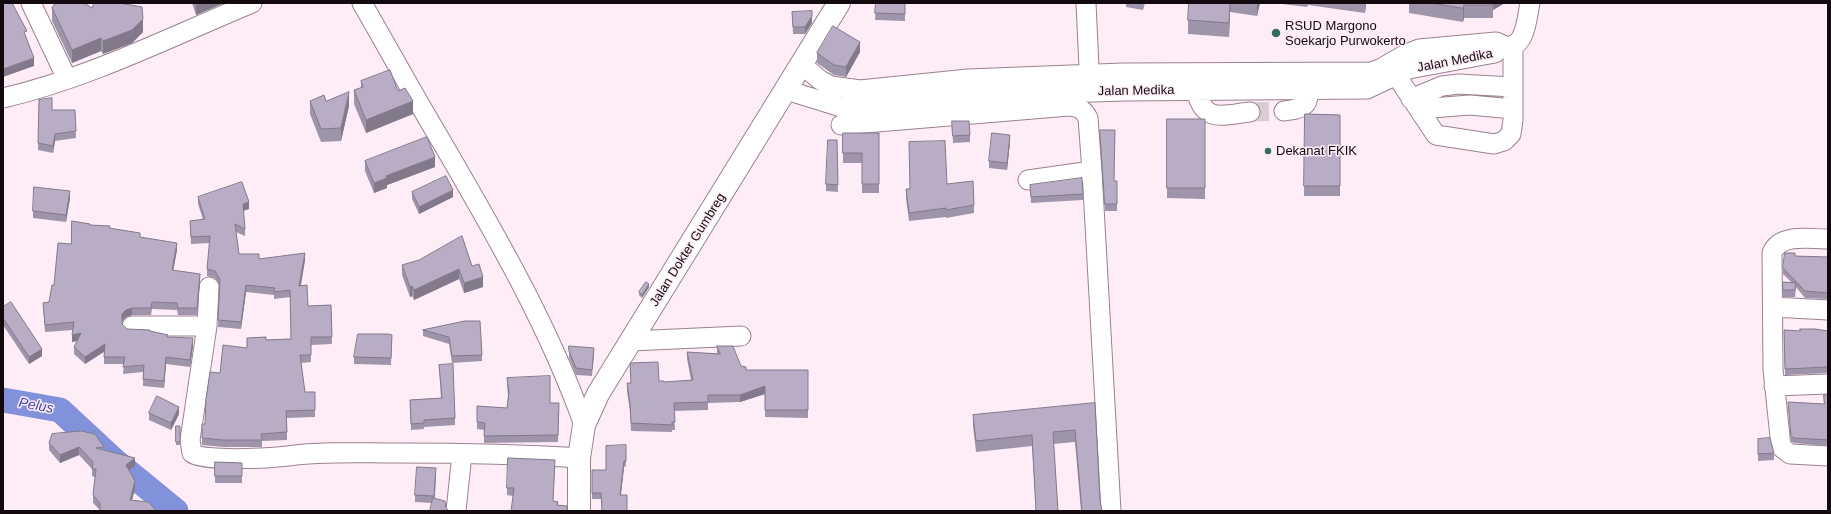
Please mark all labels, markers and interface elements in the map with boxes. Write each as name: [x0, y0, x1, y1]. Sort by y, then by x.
place label: RSUD Margono Soekarjo Purwokerto: [1285, 18, 1406, 49]
marker: RSUD Margono Soekarjo Purwokerto: [1270, 27, 1282, 39]
street label: Jalan Medika: [1416, 46, 1494, 76]
street label: Jalan Medika: [1098, 83, 1174, 99]
place label: Dekanat FKIK: [1276, 143, 1357, 159]
marker: Dekanat FKIK: [1263, 146, 1273, 156]
street label: Jalan Dokter Gumbreg: [647, 190, 729, 310]
water label: Pelus: [17, 395, 55, 417]

